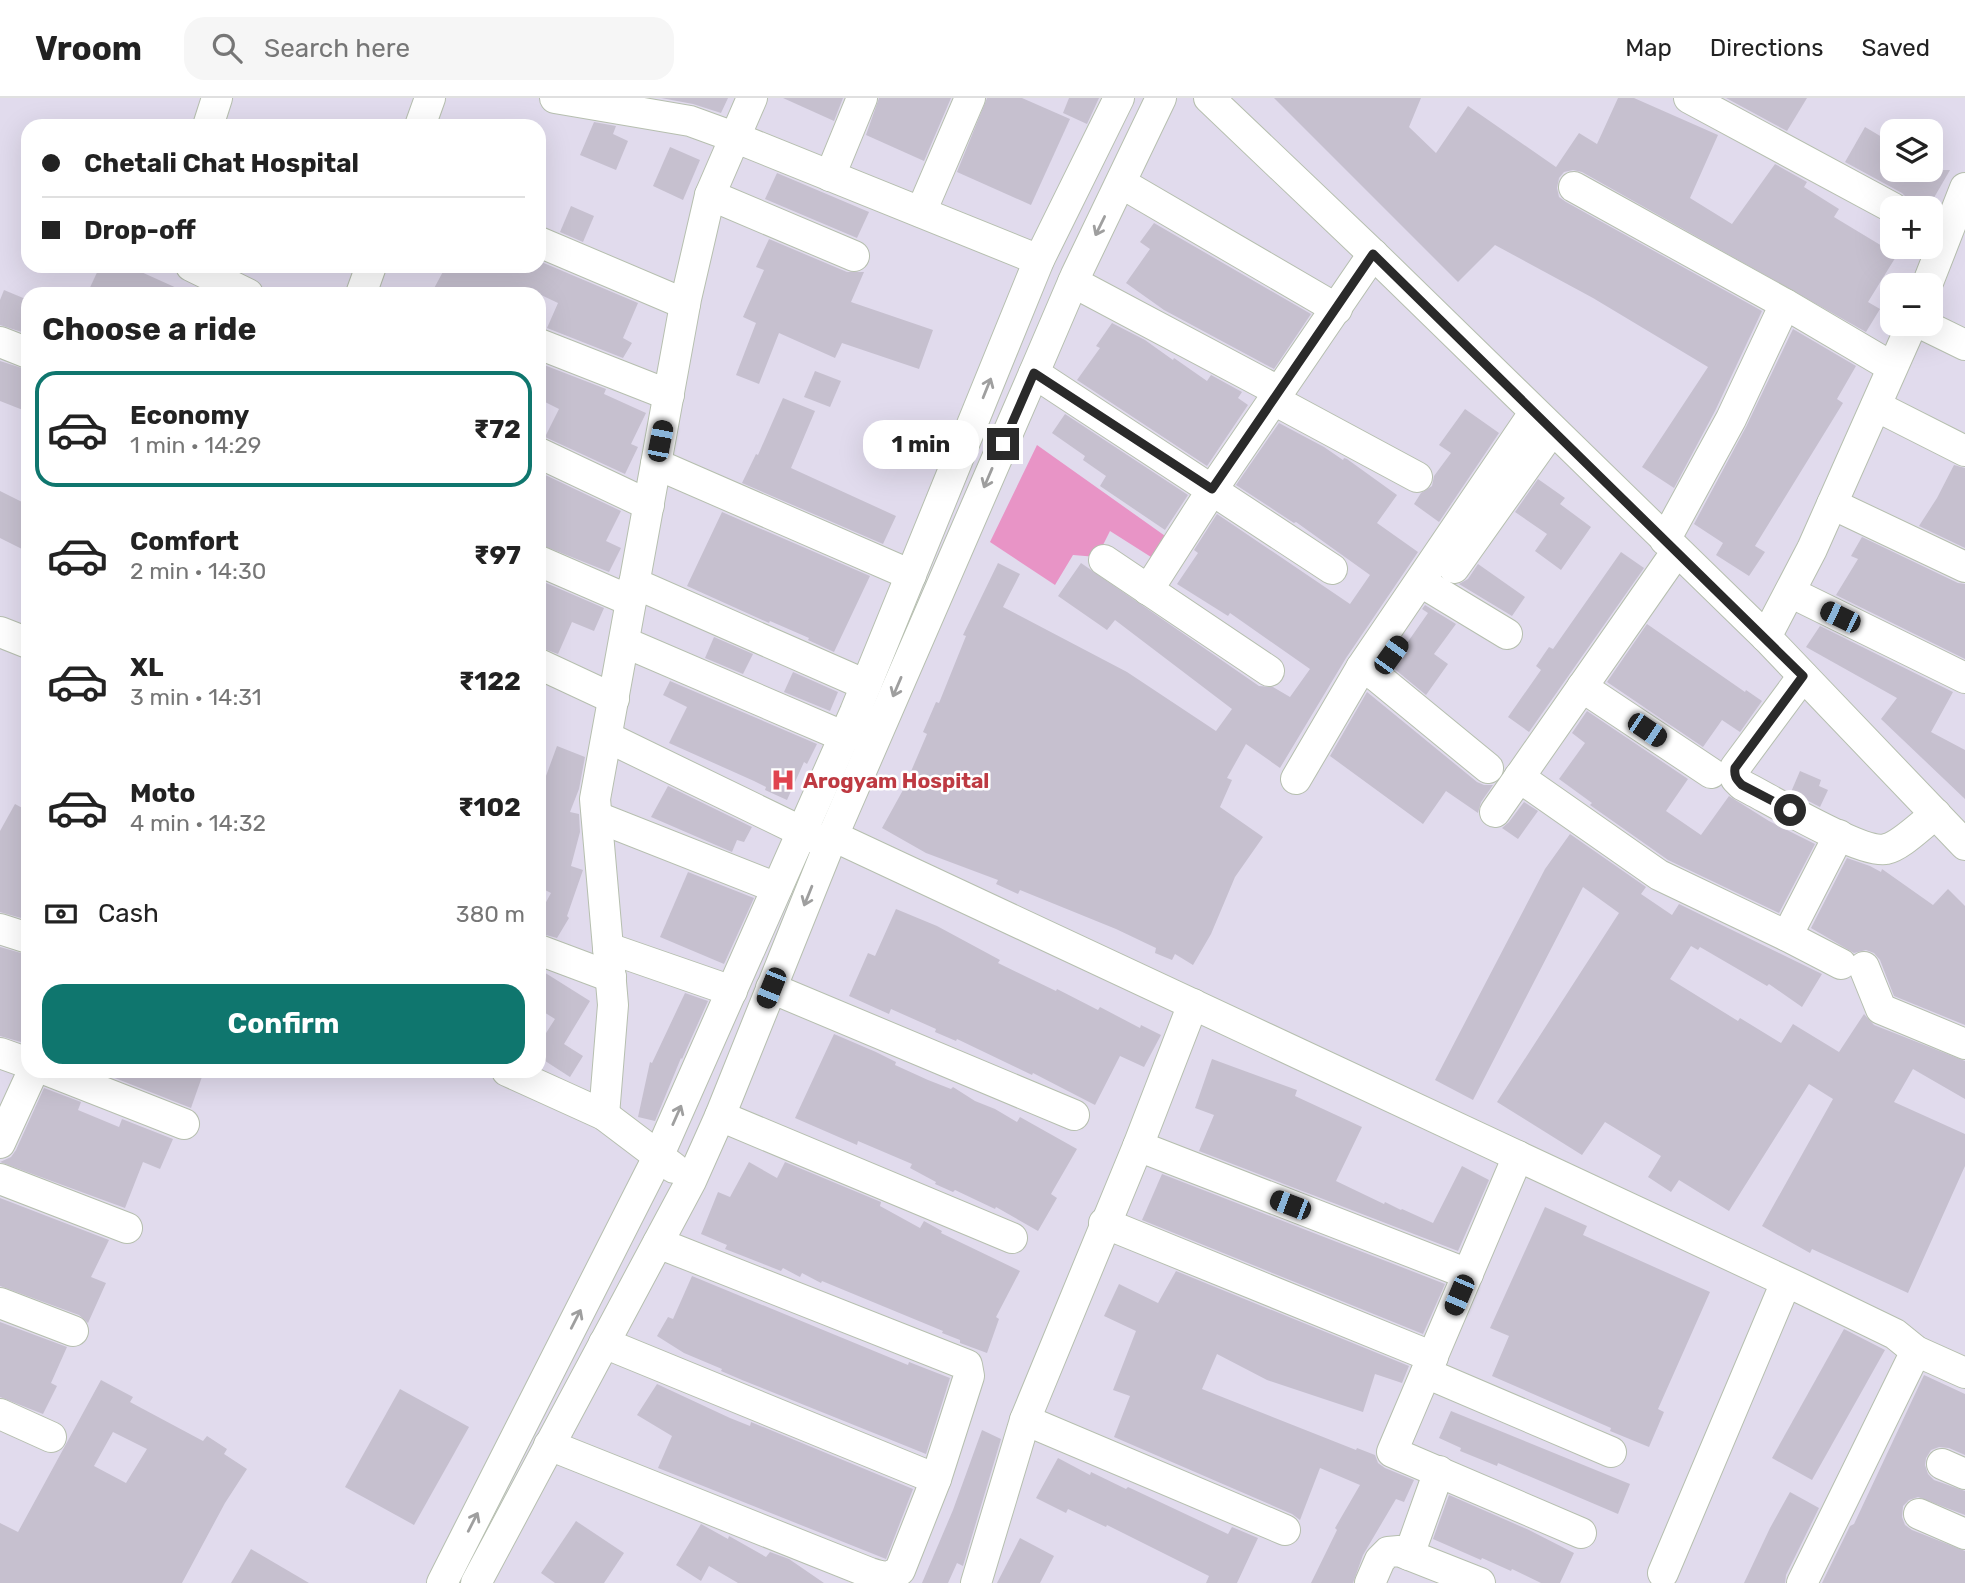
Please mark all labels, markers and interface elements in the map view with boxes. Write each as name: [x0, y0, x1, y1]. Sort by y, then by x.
search box: [184, 17, 674, 80]
text: Vroom: [35, 29, 142, 68]
icon: search: [208, 29, 246, 67]
text: Search here: [264, 33, 410, 64]
text: Map: [1625, 34, 1672, 62]
text: Directions: [1710, 34, 1823, 62]
text: Saved: [1861, 34, 1930, 62]
map controls: [1880, 119, 1943, 336]
button: layers: [1880, 119, 1943, 182]
text: Chetali Chat Hospital: [84, 148, 359, 179]
button: +: [1880, 196, 1943, 259]
text: Drop-off: [84, 215, 196, 246]
one-way arrow: [1093, 215, 1106, 236]
button: −: [1880, 273, 1943, 336]
text: Choose a ride: [42, 310, 256, 348]
one-way arrow: [982, 377, 995, 399]
icon: car: [46, 398, 109, 461]
text: Economy: [130, 400, 249, 431]
text: ₹72: [474, 414, 521, 445]
car: [646, 418, 675, 464]
callout: 1 min: [863, 420, 978, 468]
route end: [987, 428, 1019, 460]
text: 1 min: [892, 430, 950, 458]
text: 1 min · 14:29: [130, 431, 261, 459]
one-way arrow: [981, 467, 994, 489]
icon: car: [46, 524, 109, 587]
text: Comfort: [130, 526, 239, 557]
text: ₹97: [474, 540, 521, 571]
text: 2 min · 14:30: [130, 557, 266, 585]
car: [1817, 598, 1864, 636]
car: [1371, 632, 1412, 678]
icon: car: [46, 650, 109, 713]
text: XL: [130, 652, 163, 683]
text: ₹122: [459, 666, 521, 697]
one-way arrow: [890, 676, 903, 697]
text: 3 min · 14:31: [130, 683, 262, 711]
car: [1624, 710, 1671, 750]
hospital icon: Arogyam Hospital: [769, 766, 797, 794]
place label: Arogyam Hospital: [803, 768, 989, 793]
icon: car: [46, 776, 109, 839]
text: Moto: [130, 778, 195, 809]
text: ₹102: [458, 792, 521, 823]
route start: [1774, 794, 1806, 826]
text: 4 min · 14:32: [130, 809, 266, 837]
one-way arrow: [801, 885, 814, 907]
icon: cash: [42, 895, 80, 933]
text: Cash: [98, 898, 159, 929]
text: 380 m: [456, 900, 525, 928]
car: [754, 965, 789, 1011]
button: Confirm: [42, 984, 525, 1064]
one-way arrow: [671, 1105, 684, 1126]
car: [1267, 1188, 1314, 1222]
car: [1442, 1272, 1477, 1318]
one-way arrow: [570, 1309, 583, 1330]
one-way arrow: [467, 1512, 481, 1533]

